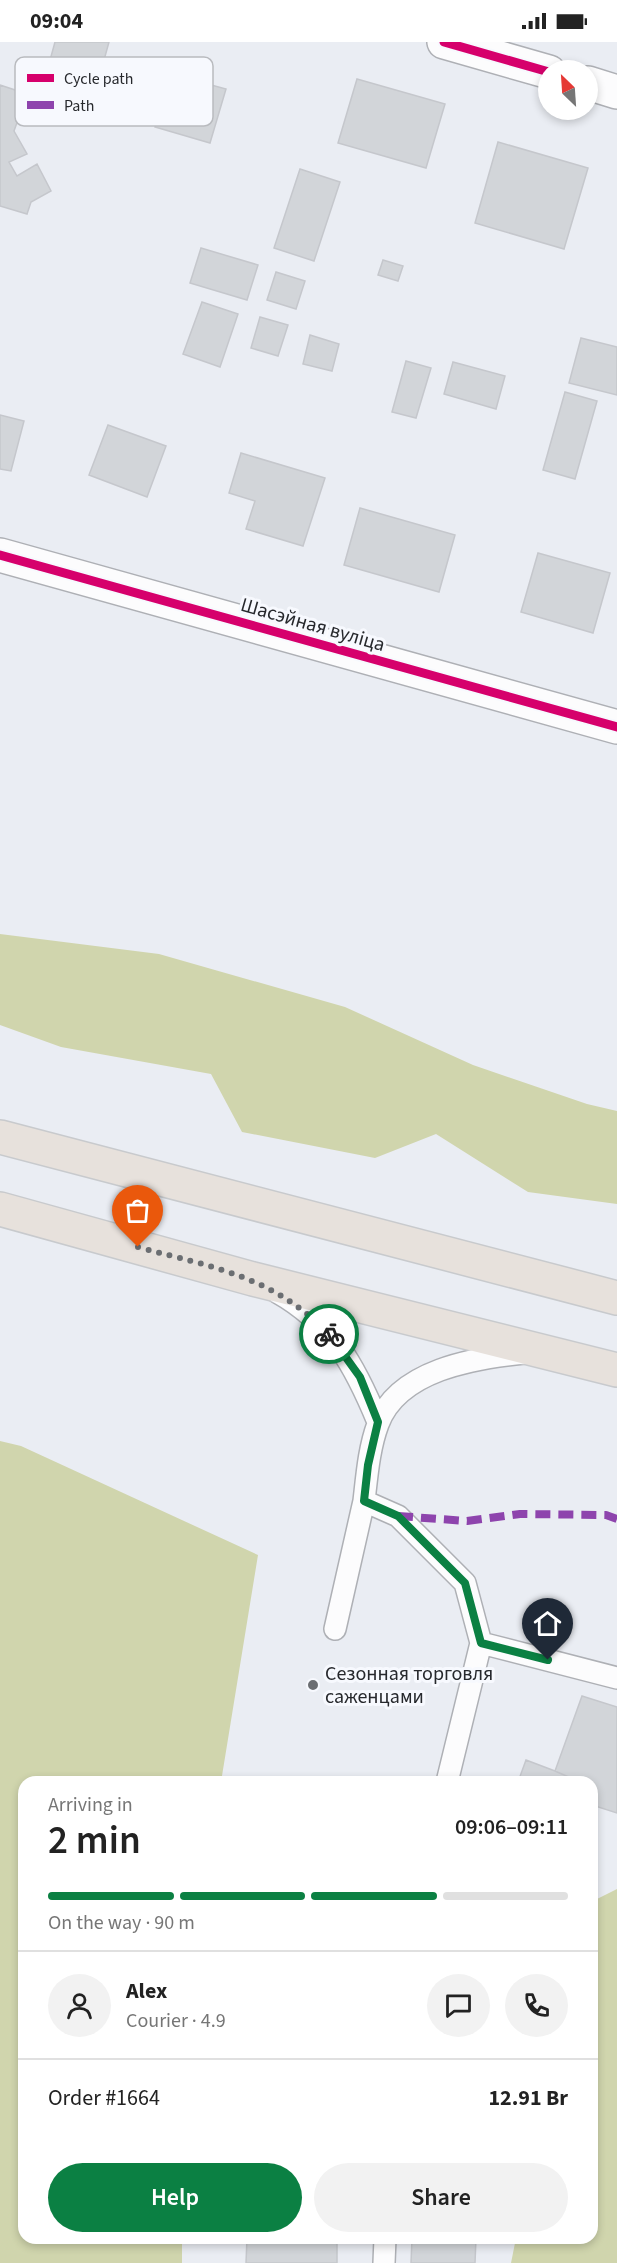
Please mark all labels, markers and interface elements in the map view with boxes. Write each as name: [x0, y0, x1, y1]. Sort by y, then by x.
text: 09:04: [30, 5, 83, 37]
legend: [15, 57, 213, 126]
north arrow: [538, 60, 598, 120]
map controls: [538, 60, 598, 120]
text: Cycle path: [64, 68, 133, 90]
text: Path: [64, 95, 94, 117]
street label: Шасэйная вуліца: [237, 591, 388, 659]
pin: [112, 1185, 163, 1247]
icon: bag: [121, 1194, 154, 1227]
courier: [299, 1304, 359, 1364]
icon: bike: [313, 1318, 346, 1351]
pin: [522, 1598, 573, 1660]
icon: home: [531, 1607, 564, 1640]
place label: Сезонная торговля саженцами: [325, 1660, 493, 1711]
marker: Сезонная торговля саженцами: [306, 1678, 320, 1692]
text: Arriving in: [48, 1791, 133, 1819]
text: 09:06–09:11: [455, 1811, 568, 1843]
text: 2 min: [48, 1813, 141, 1869]
text: On the way · 90 m: [48, 1909, 195, 1937]
button: person: [48, 1974, 111, 2037]
button: chat: [427, 1974, 490, 2037]
button: phone: [505, 1974, 568, 2037]
text: Alex: [126, 1975, 167, 2007]
text: Courier · 4.9: [126, 2007, 226, 2035]
text: Order #1664: [48, 2082, 160, 2114]
text: 12.91 Br: [488, 2082, 568, 2114]
button: Help: [48, 2163, 302, 2232]
button: Share: [314, 2163, 568, 2232]

